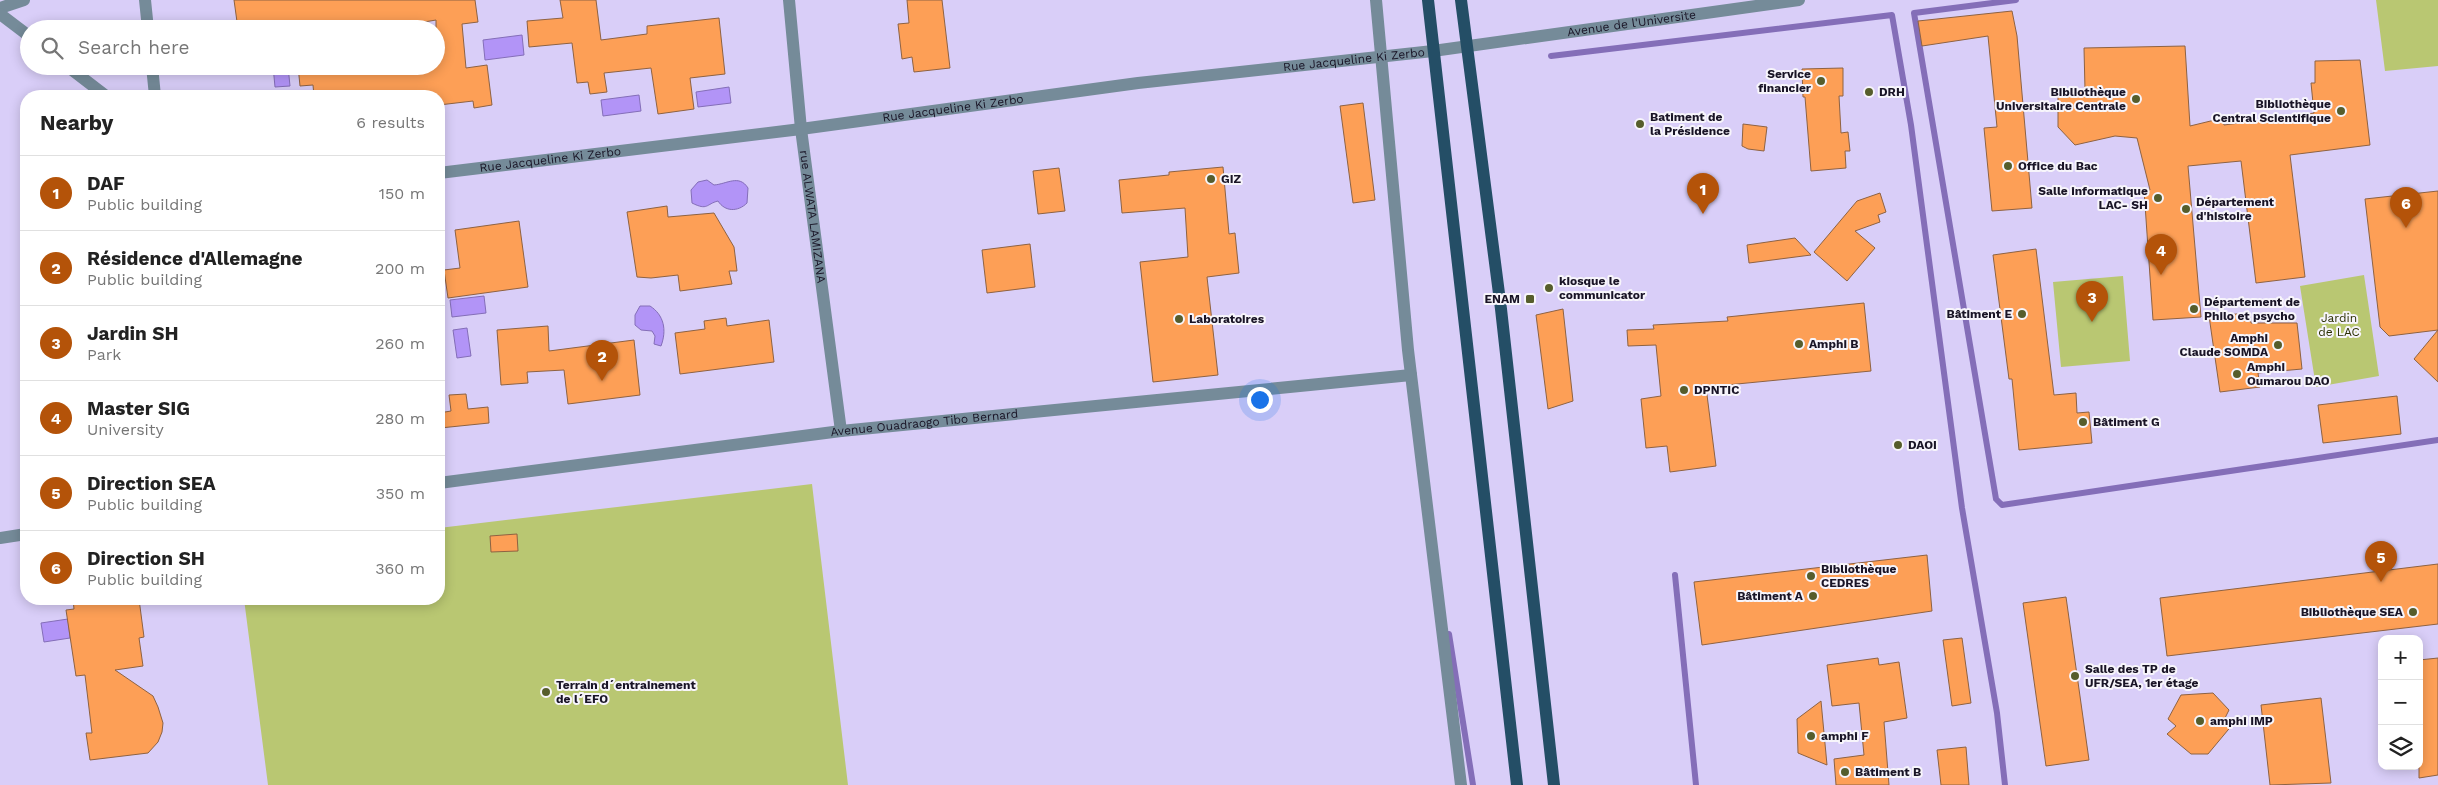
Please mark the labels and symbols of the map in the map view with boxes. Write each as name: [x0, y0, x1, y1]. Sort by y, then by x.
street label: Avenue de l'Universite: [1566, 7, 1697, 39]
street label: Rue Jacqueline Ki Zerbo: [1282, 45, 1425, 74]
place label: Service financier: [1758, 67, 1812, 95]
marker: Service financier: [1815, 75, 1827, 87]
place label: DRH: [1879, 85, 1905, 99]
place label: Bibliothèque Universitaire Centrale: [1996, 85, 2126, 113]
marker: DRH: [1863, 86, 1875, 98]
street label: Rue Jacqueline Ki Zerbo: [881, 92, 1024, 125]
marker: Bibliothèque Universitaire Centrale: [2130, 93, 2142, 105]
place label: Bibliothèque Central Scientifique: [2213, 97, 2331, 125]
marker: Bibliothèque Central Scientifique: [2335, 105, 2347, 117]
place label: Batiment de la Présidence: [1650, 110, 1730, 138]
marker: Batiment de la Présidence: [1634, 118, 1646, 130]
street label: Rue Jacqueline Ki Zerbo: [479, 144, 622, 175]
street label: rue ALWATA LAMIZANA: [797, 149, 828, 284]
place label: Office du Bac: [2018, 159, 2098, 173]
marker: Office du Bac: [2002, 160, 2014, 172]
place label: GIZ: [1221, 172, 1241, 186]
marker: GIZ: [1205, 173, 1217, 185]
pin: 1: [1687, 173, 1719, 214]
place label: Salle informatique LAC- SH: [2038, 184, 2148, 212]
pin: 6: [2390, 187, 2422, 228]
marker: Salle informatique LAC- SH: [2152, 192, 2164, 204]
place label: Département d'histoire: [2196, 195, 2275, 223]
marker: Département d'histoire: [2180, 203, 2192, 215]
pin: 4: [2145, 234, 2177, 275]
place label: kiosque le communicator: [1559, 274, 1646, 302]
pin: 3: [2076, 281, 2108, 322]
marker: kiosque le communicator: [1543, 282, 1555, 294]
place label: ENAM: [1484, 292, 1520, 306]
marker: ENAM: [1524, 293, 1536, 305]
place label: Département de Philo et psycho: [2204, 295, 2300, 323]
marker: Département de Philo et psycho: [2188, 303, 2200, 315]
place label: Bâtiment E: [1946, 307, 2012, 321]
marker: Bâtiment E: [2016, 308, 2028, 320]
park label: Jardin de LAC: [2318, 311, 2360, 339]
place label: Laboratoires: [1189, 312, 1265, 326]
marker: Laboratoires: [1173, 313, 1185, 325]
place label: Amphi Claude SOMDA: [2180, 331, 2269, 359]
place label: Amphi B: [1809, 337, 1859, 351]
marker: Amphi B: [1793, 338, 1805, 350]
marker: Amphi Claude SOMDA: [2272, 339, 2284, 351]
pin: 2: [586, 340, 618, 381]
place label: Amphi Oumarou DAO: [2247, 360, 2330, 388]
marker: Amphi Oumarou DAO: [2231, 368, 2243, 380]
place label: DPNTIC: [1694, 383, 1739, 397]
marker: DPNTIC: [1678, 384, 1690, 396]
your location: [1247, 387, 1273, 413]
street label: Avenue Ouadraogo Tibo Bernard: [829, 407, 1019, 439]
place label: Bâtiment G: [2093, 415, 2160, 429]
marker: Bâtiment G: [2077, 416, 2089, 428]
place label: DAOI: [1908, 438, 1937, 452]
marker: DAOI: [1892, 439, 1904, 451]
pin: 5: [2365, 541, 2397, 582]
place label: Bibliothèque CEDRES: [1821, 562, 1897, 590]
marker: Bibliothèque CEDRES: [1805, 570, 1817, 582]
place label: Bâtiment A: [1737, 589, 1804, 603]
marker: Bâtiment A: [1807, 590, 1819, 602]
place label: Bibliothèque SEA: [2301, 605, 2404, 619]
marker: Bibliothèque SEA: [2407, 606, 2419, 618]
place label: Salle des TP de UFR/SEA, 1er étage: [2085, 662, 2199, 690]
marker: Salle des TP de UFR/SEA, 1er étage: [2069, 670, 2081, 682]
place label: Terrain d´entrainement de l´EFO: [556, 678, 696, 706]
marker: Terrain d´entrainement de l´EFO: [540, 686, 552, 698]
place label: amphi IMP: [2210, 714, 2273, 728]
marker: amphi IMP: [2194, 715, 2206, 727]
place label: amphi F: [1821, 729, 1869, 743]
marker: amphi F: [1805, 730, 1817, 742]
place label: Bâtiment B: [1855, 765, 1921, 779]
marker: Bâtiment B: [1839, 766, 1851, 778]

